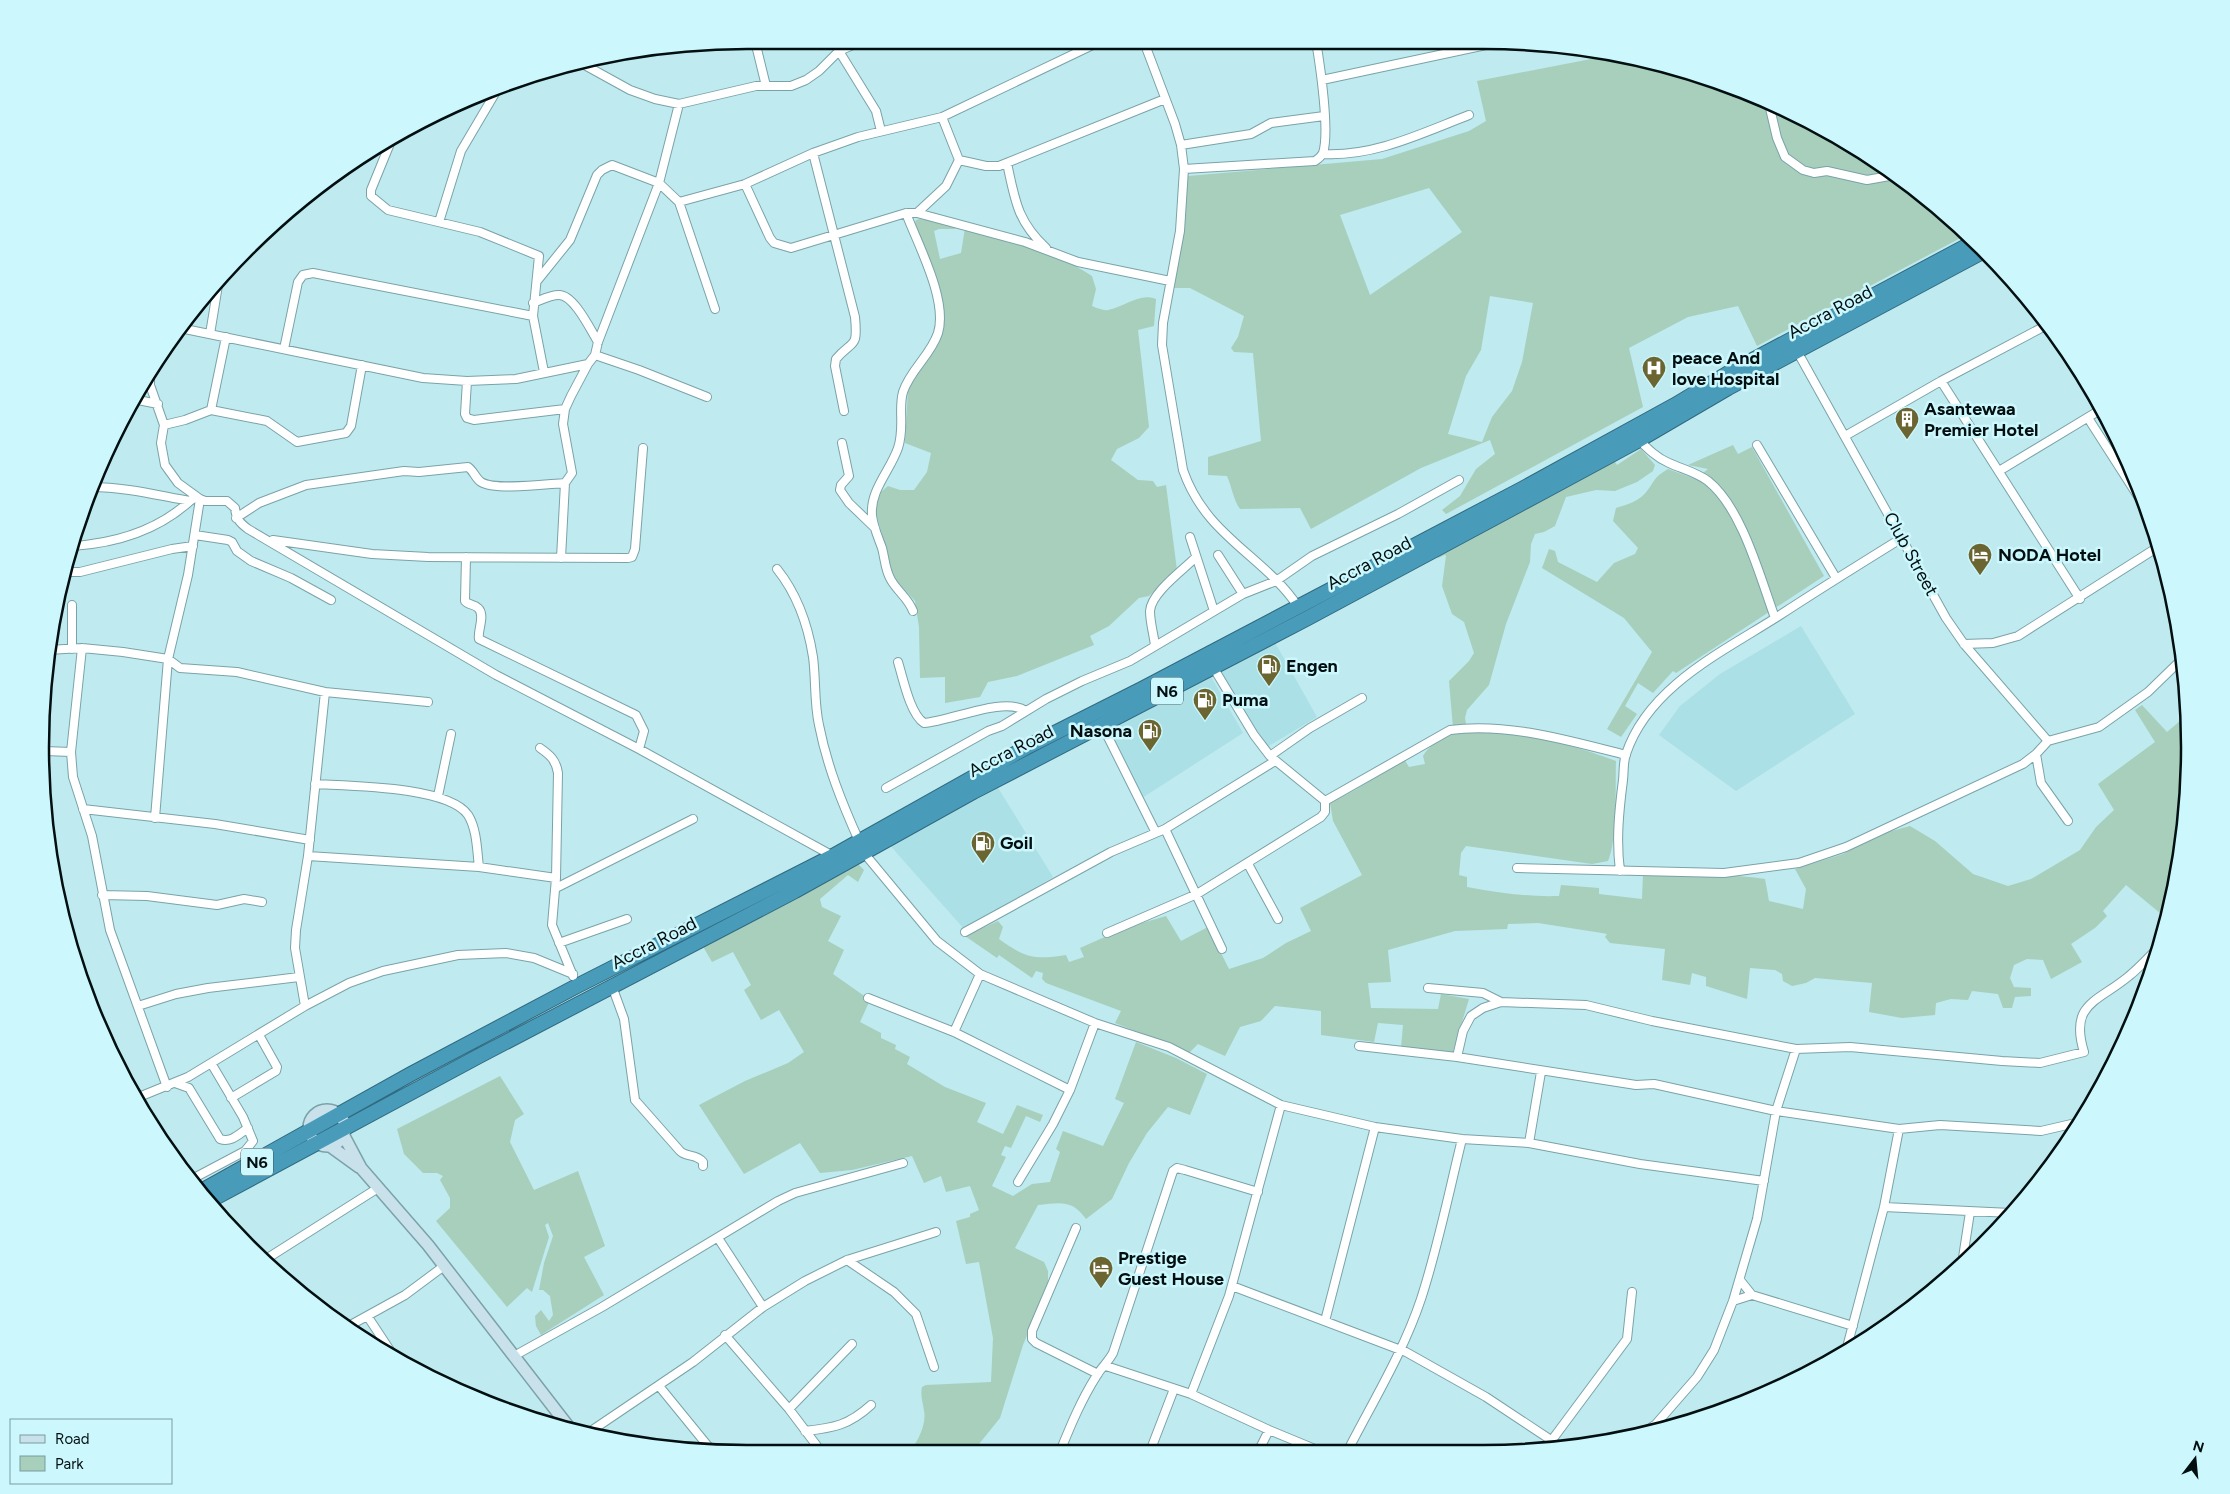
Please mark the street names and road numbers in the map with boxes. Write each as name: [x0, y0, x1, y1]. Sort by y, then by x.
street label: Accra Road: [1784, 281, 1876, 343]
street label: Club Street: [1879, 508, 1943, 600]
street label: Accra Road: [1323, 532, 1415, 594]
road number: N6: [1151, 678, 1183, 704]
street label: Accra Road: [965, 720, 1057, 782]
street label: Accra Road: [608, 912, 700, 974]
road number: N6: [241, 1148, 273, 1176]

